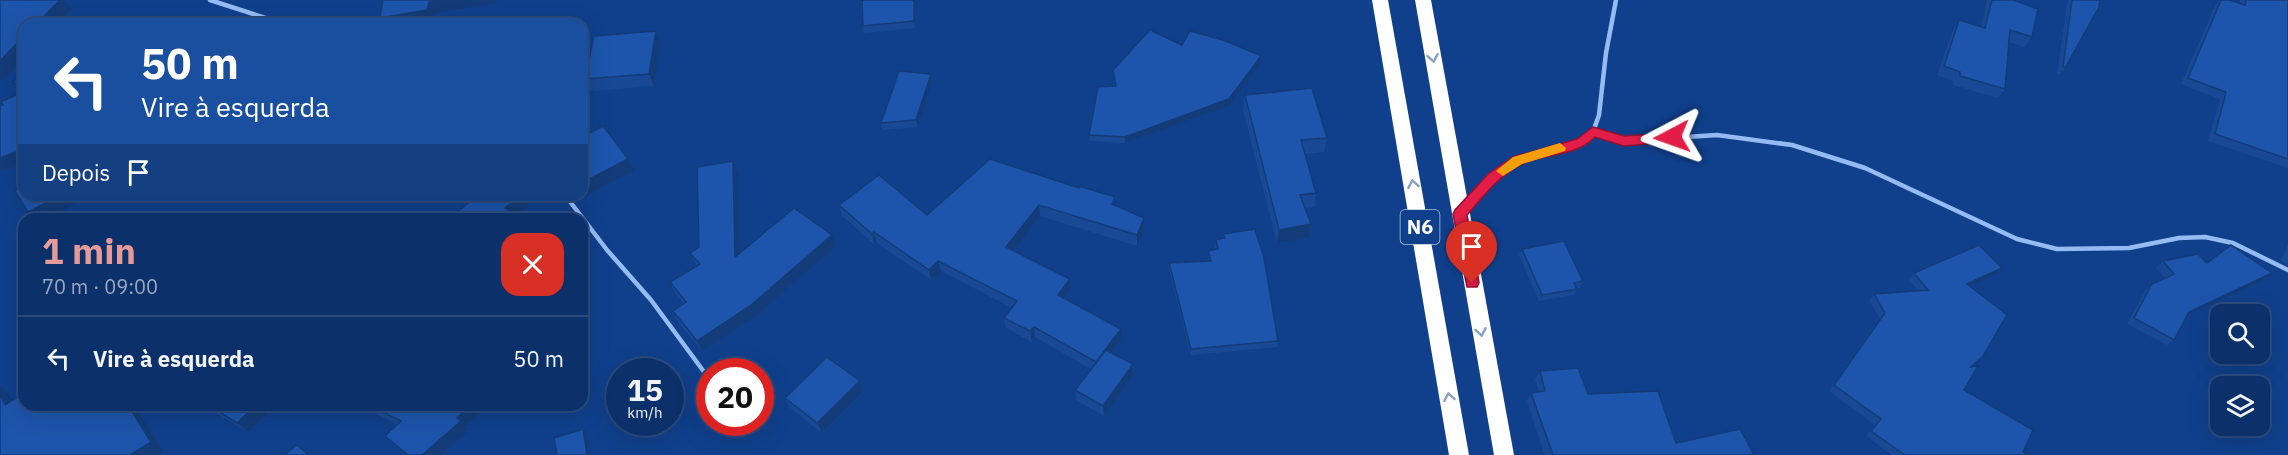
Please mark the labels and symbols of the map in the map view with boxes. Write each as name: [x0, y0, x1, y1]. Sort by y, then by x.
one-way arrow: [1426, 53, 1438, 62]
position arrow: [1640, 105, 1704, 169]
one-way arrow: [1407, 180, 1419, 189]
road number: N6: [1400, 210, 1440, 244]
pin: [1446, 221, 1497, 283]
one-way arrow: [1474, 327, 1487, 337]
speed limit sign: 20: [696, 358, 774, 436]
one-way arrow: [1443, 393, 1456, 403]

